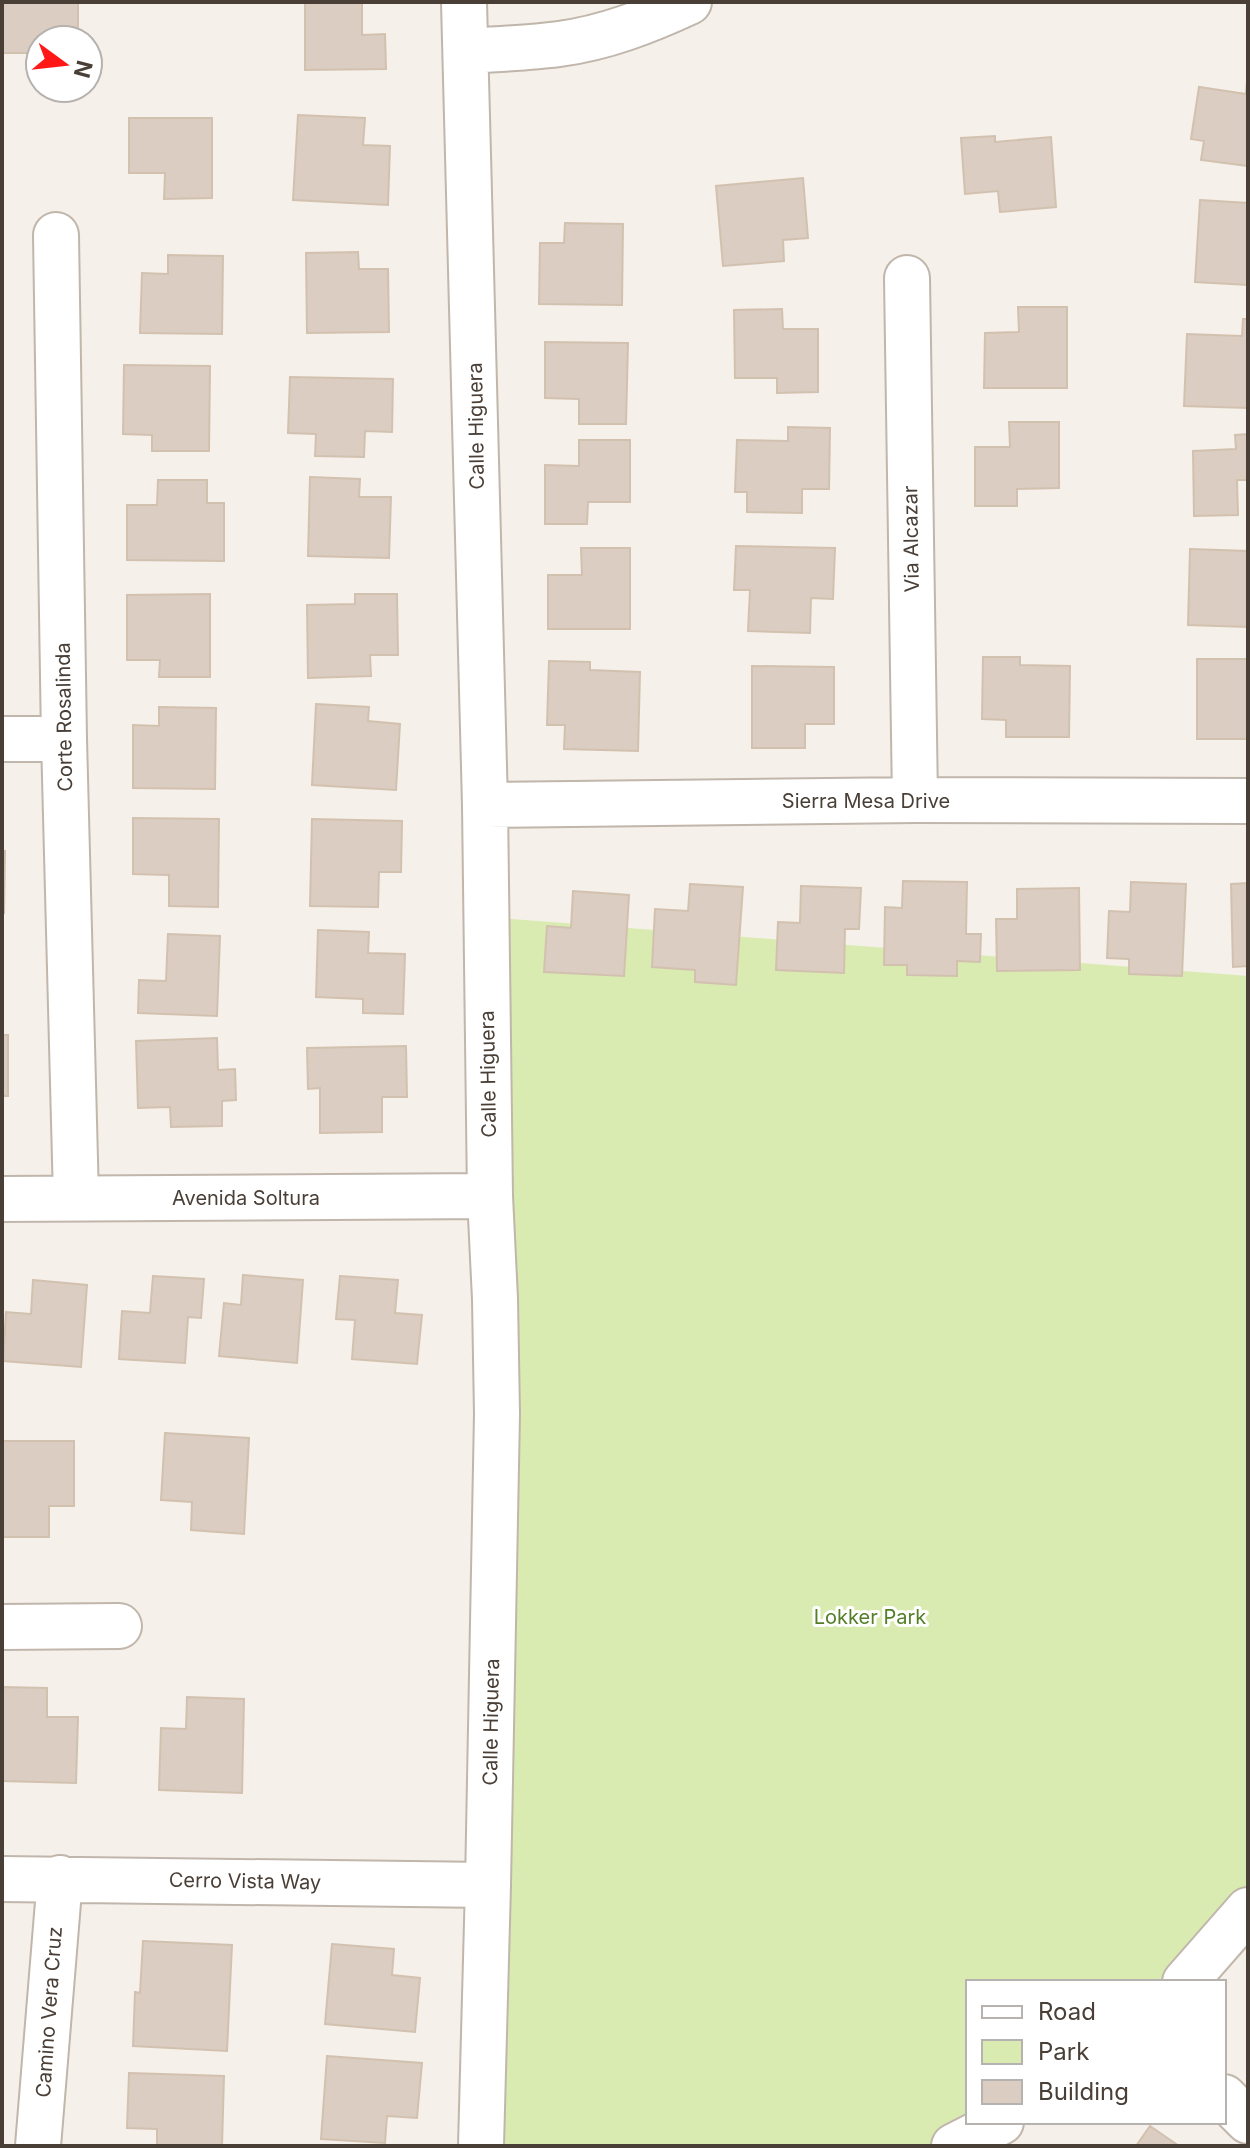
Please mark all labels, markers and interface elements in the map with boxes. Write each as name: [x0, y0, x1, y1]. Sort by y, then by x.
north arrow: [24, 24, 104, 104]
text: N: [69, 58, 98, 81]
street label: Calle Higuera: [463, 362, 489, 490]
street label: Via Alcazar: [898, 485, 924, 593]
street label: Corte Rosalinda: [51, 642, 77, 792]
street label: Sierra Mesa Drive: [782, 789, 950, 813]
street label: Calle Higuera: [475, 1010, 501, 1138]
street label: Avenida Soltura: [172, 1186, 320, 1210]
park label: Lokker Park: [814, 1605, 926, 1629]
street label: Calle Higuera: [478, 1658, 504, 1786]
street label: Cerro Vista Way: [169, 1868, 321, 1894]
street label: Camino Vera Cruz: [31, 1926, 67, 2098]
legend: [966, 1980, 1226, 2124]
text: Road: [1038, 1997, 1096, 2026]
text: Park: [1038, 2037, 1089, 2066]
text: Building: [1038, 2077, 1129, 2106]

